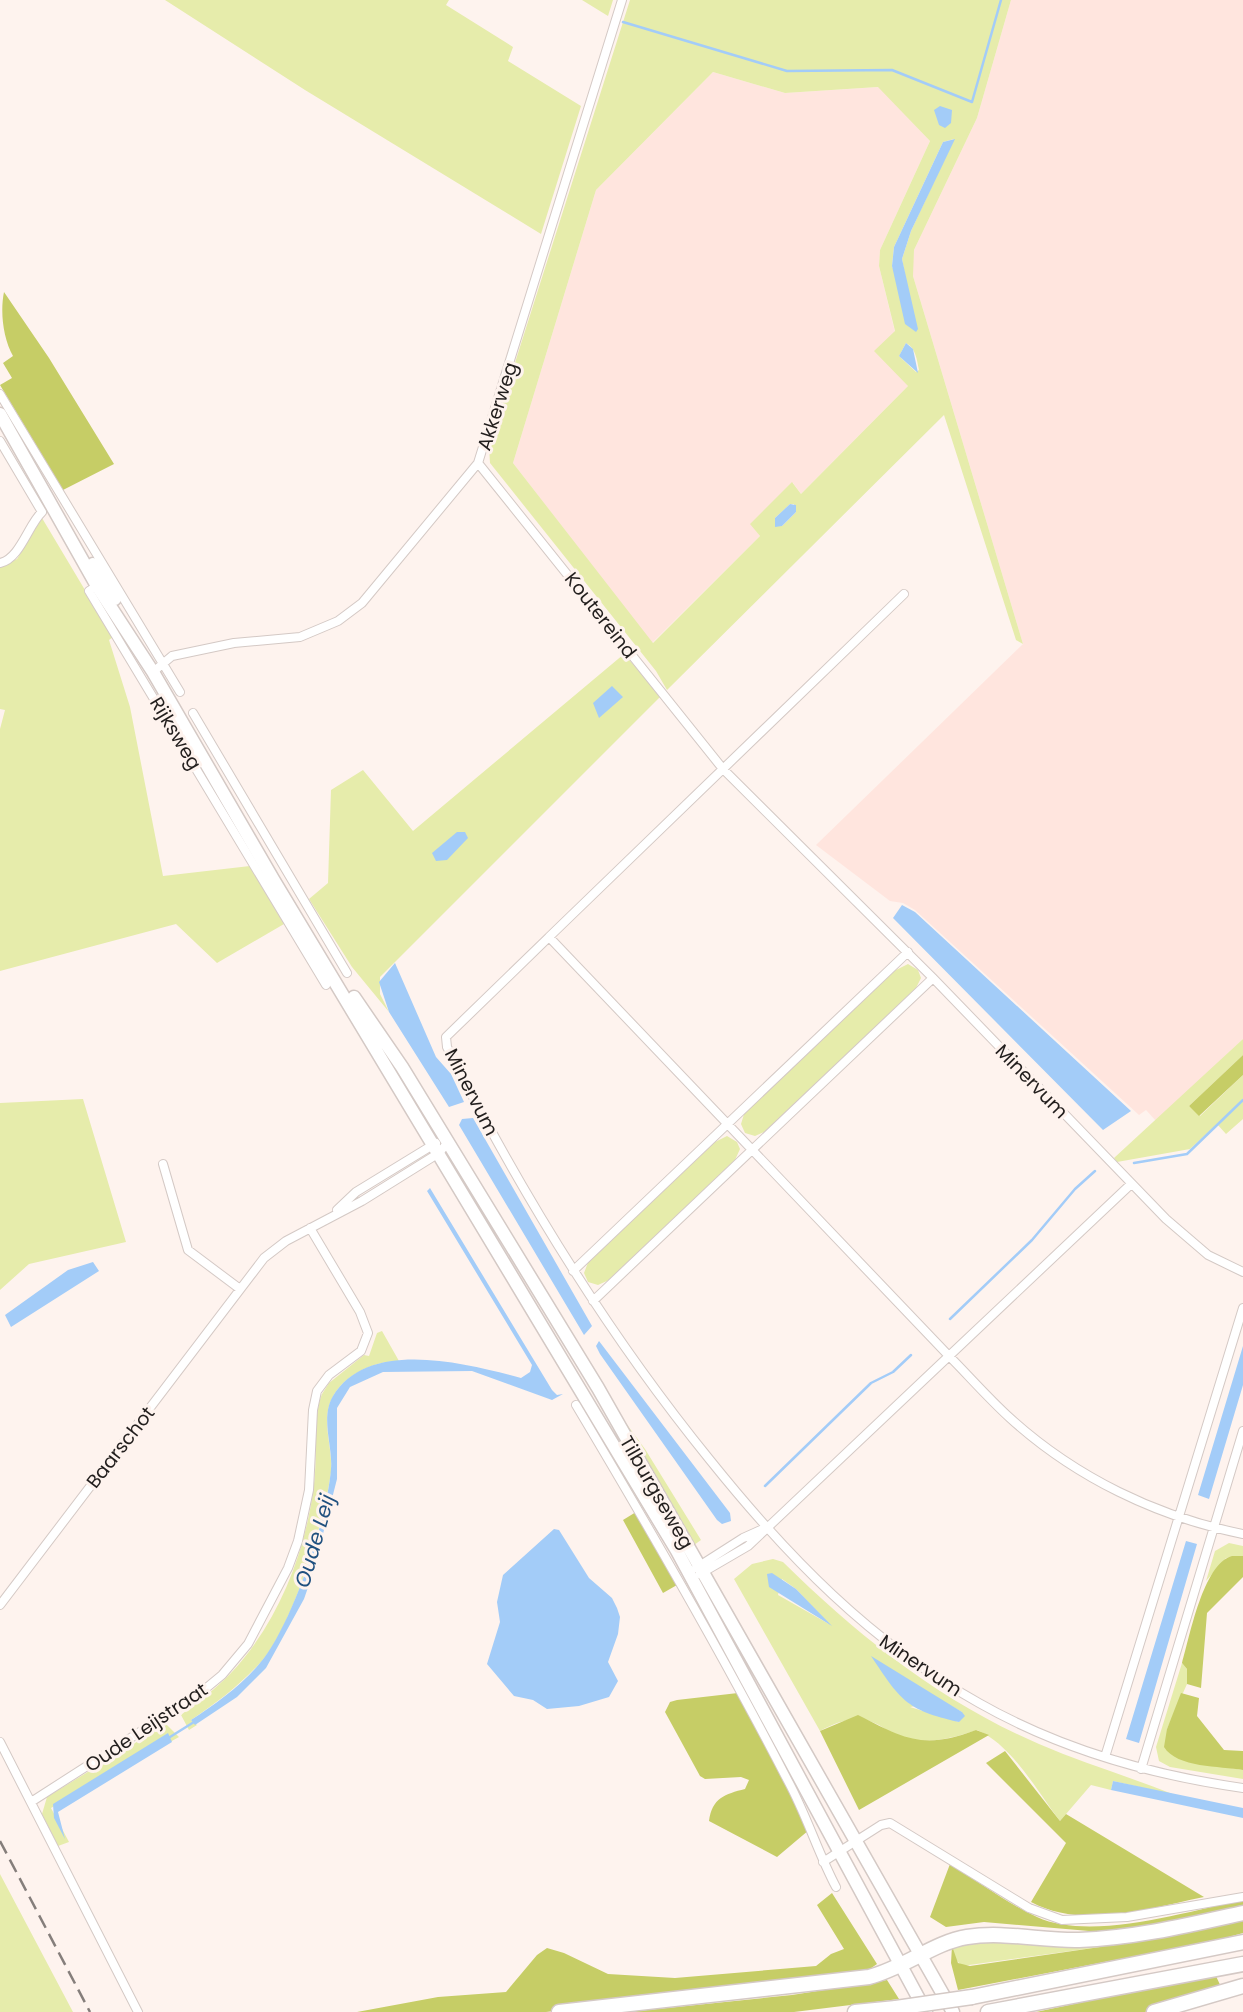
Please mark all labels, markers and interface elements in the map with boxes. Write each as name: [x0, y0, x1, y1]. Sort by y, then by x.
street label: Akkerweg: [471, 358, 524, 454]
street label: Koutereind: [558, 566, 643, 664]
street label: Rijksweg: [143, 692, 208, 775]
street label: Minervum: [989, 1038, 1074, 1125]
street label: Minervum: [438, 1044, 505, 1140]
street label: Baarschot: [80, 1401, 161, 1494]
street label: Tilburgseweg: [613, 1431, 700, 1554]
water label: Oude Leij: [287, 1490, 342, 1591]
street label: Minervum: [874, 1628, 967, 1703]
street label: Oude Leijstraat: [80, 1676, 213, 1779]

